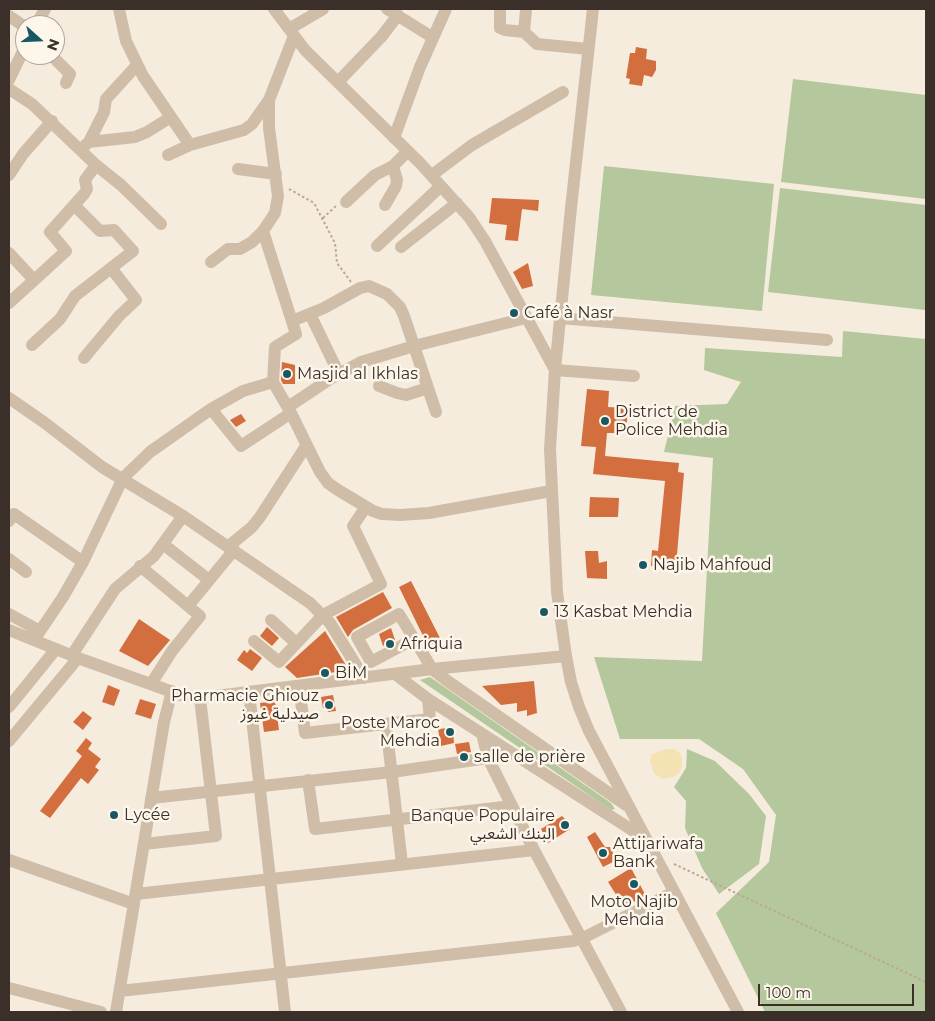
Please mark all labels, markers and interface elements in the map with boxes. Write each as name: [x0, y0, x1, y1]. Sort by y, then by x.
north arrow: [15, 15, 65, 65]
text: N: [43, 36, 64, 53]
place label: Café à Nasr: [524, 303, 614, 323]
marker: Café à Nasr: [508, 307, 520, 319]
place label: Masjid al Ikhlas: [297, 364, 418, 384]
marker: Masjid al Ikhlas: [281, 368, 293, 380]
place label: District de Police Mehdia: [615, 402, 728, 440]
marker: District de Police Mehdia: [599, 415, 611, 427]
place label: Najib Mahfoud: [653, 555, 772, 575]
marker: Najib Mahfoud: [637, 559, 649, 571]
place label: 13 Kasbat Mehdia: [554, 602, 693, 622]
marker: 13 Kasbat Mehdia: [538, 606, 550, 618]
place label: Afriquia: [400, 634, 463, 654]
marker: Afriquia: [384, 638, 396, 650]
place label: BİM: [335, 663, 367, 683]
marker: BİM: [319, 667, 331, 679]
place label: Pharmacie Ghiouz صيدلية غيوز: [171, 686, 319, 724]
marker: Pharmacie Ghiouz صيدلية غيوز: [323, 699, 335, 711]
place label: Poste Maroc Mehdia: [341, 713, 440, 751]
marker: Poste Maroc Mehdia: [444, 726, 456, 738]
place label: salle de prière: [474, 747, 585, 767]
marker: salle de prière: [458, 751, 470, 763]
place label: Lycée: [124, 805, 170, 825]
place label: Banque Populaire البنك الشعبي: [410, 806, 555, 844]
marker: Lycée: [108, 809, 120, 821]
marker: Banque Populaire البنك الشعبي: [559, 819, 571, 831]
place label: Attijariwafa Bank: [613, 834, 704, 872]
marker: Attijariwafa Bank: [597, 847, 609, 859]
marker: Moto Najib Mehdia: [628, 878, 640, 890]
place label: Moto Najib Mehdia: [590, 892, 678, 930]
scale bar: [760, 974, 916, 1006]
text: 100 m: [766, 983, 811, 1002]

